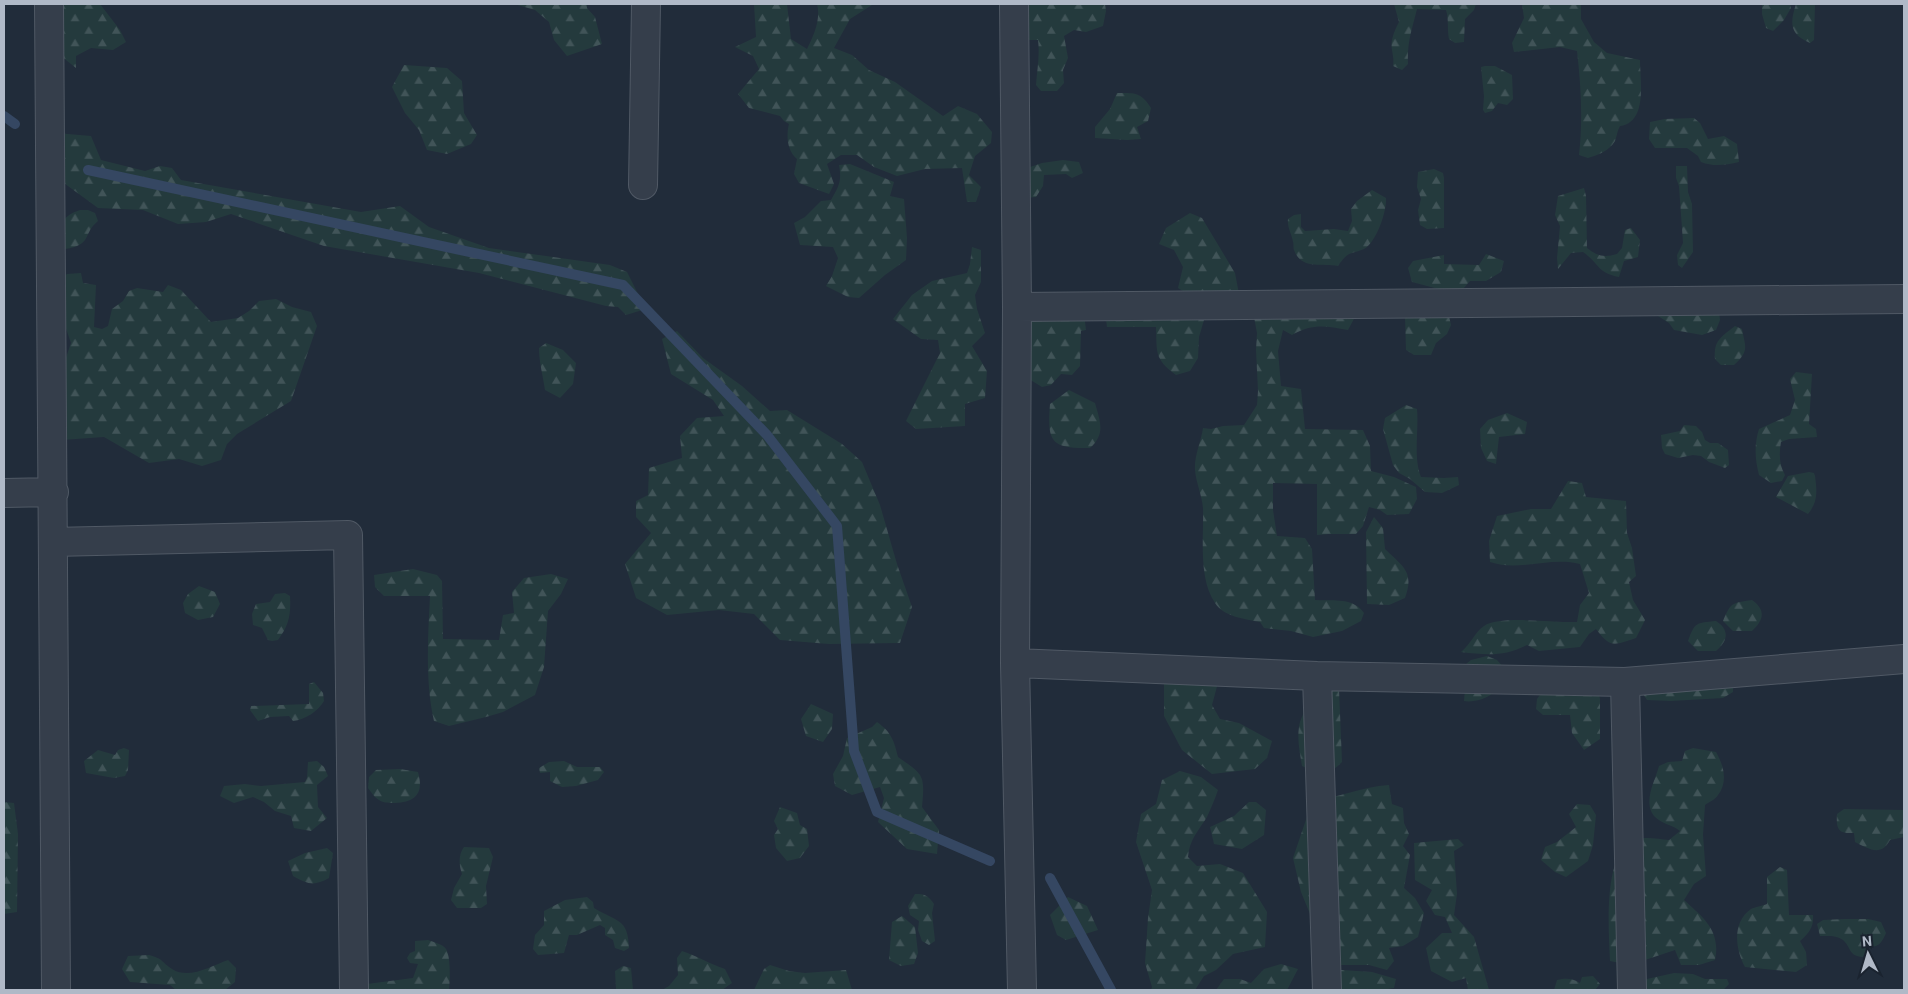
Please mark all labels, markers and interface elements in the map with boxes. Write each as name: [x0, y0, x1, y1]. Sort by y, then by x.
north arrow: [1843, 929, 1893, 979]
text: N: [1861, 933, 1872, 949]

